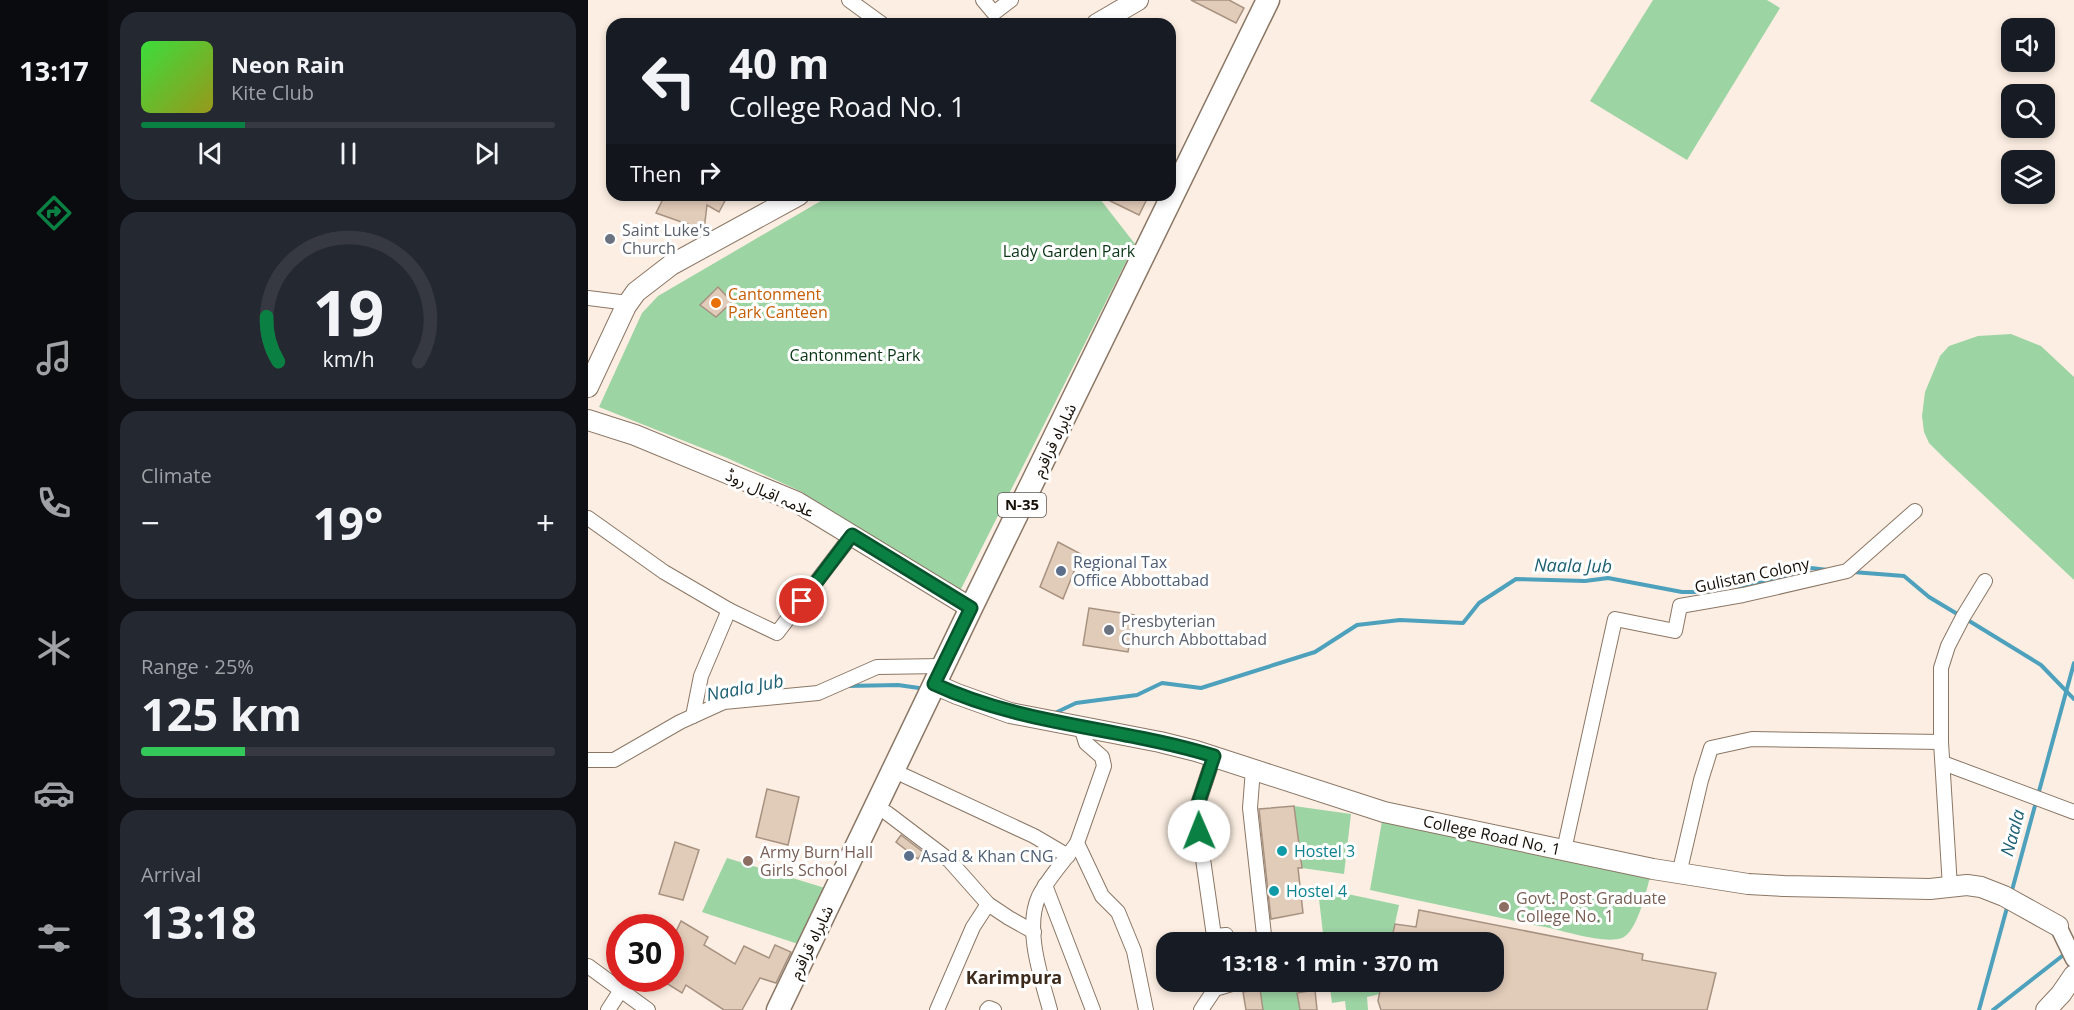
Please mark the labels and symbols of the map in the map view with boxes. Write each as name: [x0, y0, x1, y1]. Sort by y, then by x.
place label: Saint Luke's Church: [622, 219, 710, 259]
marker: Saint Luke's Church: [603, 232, 617, 246]
park label: Lady Garden Park: [1003, 240, 1136, 262]
place label: Cantonment Park Canteen: [728, 283, 828, 323]
marker: Cantonment Park Canteen: [709, 296, 723, 310]
park label: Cantonment Park: [790, 344, 921, 366]
street label: شاہراہ قراقرم: [1027, 400, 1083, 481]
street label: علامہ اقبال روڈ: [722, 464, 818, 522]
road number: N-35: [998, 493, 1046, 517]
place label: Regional Tax Office Abbottabad: [1073, 551, 1209, 591]
water label: Naala Jub: [1534, 552, 1612, 578]
street label: Gulistan Colony: [1693, 552, 1812, 598]
marker: Regional Tax Office Abbottabad: [1054, 564, 1068, 578]
pin: [776, 575, 827, 626]
place label: Presbyterian Church Abbottabad: [1121, 610, 1267, 650]
marker: Presbyterian Church Abbottabad: [1102, 623, 1116, 637]
water label: Naala Jub: [704, 668, 785, 706]
position arrow: [1167, 799, 1231, 863]
water label: Naala: [1994, 807, 2030, 859]
street label: College Road No. 1: [1421, 810, 1563, 860]
place label: Hostel 3: [1294, 840, 1355, 862]
place label: Army Burn Hall Girls School: [760, 841, 873, 881]
marker: Hostel 3: [1275, 844, 1289, 858]
place label: Asad & Khan CNG: [921, 845, 1054, 867]
marker: Asad & Khan CNG: [902, 849, 916, 863]
marker: Army Burn Hall Girls School: [741, 854, 755, 868]
place label: Hostel 4: [1286, 880, 1347, 902]
marker: Hostel 4: [1267, 884, 1281, 898]
place label: Govt. Post Graduate College No. 1: [1516, 887, 1666, 927]
marker: Govt. Post Graduate College No. 1: [1497, 900, 1511, 914]
street label: شاہراہ قراقرم: [784, 902, 840, 983]
speed limit sign: 30: [606, 914, 684, 992]
district label: Karimpura: [966, 965, 1062, 989]

